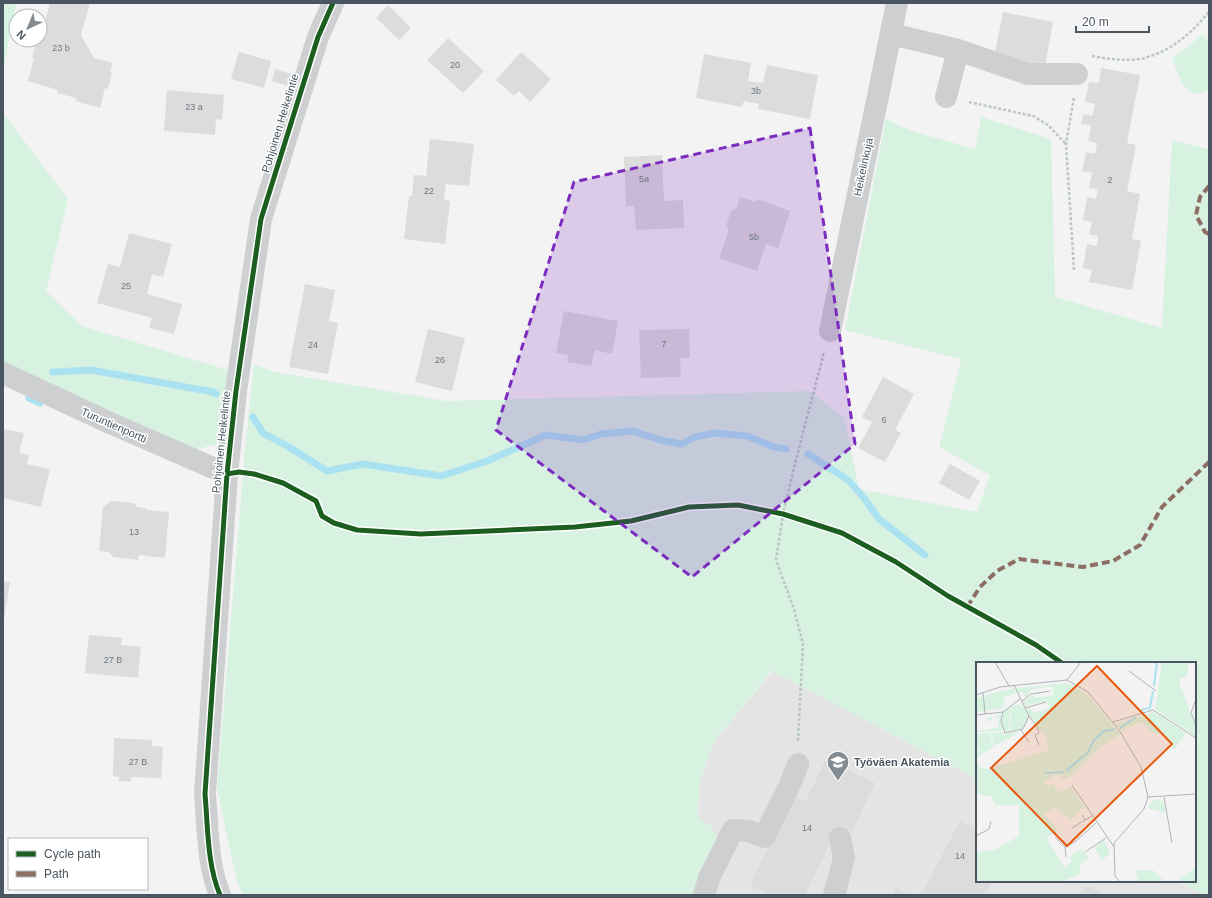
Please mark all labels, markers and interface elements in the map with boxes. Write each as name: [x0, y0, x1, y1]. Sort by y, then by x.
north arrow: [8, 8, 48, 48]
scale bar: [1076, 8, 1149, 34]
text: 20 m: [1082, 15, 1109, 29]
text: N: [14, 28, 28, 42]
house number: 23 b: [52, 43, 70, 53]
house number: 20: [450, 60, 460, 70]
street label: Pohjoinen Heikelintie: [259, 72, 301, 174]
house number: 3b: [751, 86, 761, 96]
house number: 23 a: [185, 102, 203, 112]
street label: Heikelinkuja: [851, 136, 875, 197]
house number: 5a: [639, 174, 649, 184]
house number: 2: [1107, 175, 1113, 185]
house number: 22: [424, 186, 434, 196]
house number: 5b: [749, 232, 759, 242]
house number: 25: [121, 281, 131, 291]
house number: 7: [661, 339, 667, 349]
house number: 24: [308, 340, 318, 350]
house number: 26: [435, 355, 445, 365]
street label: Pohjoinen Heikelintie: [210, 390, 232, 494]
street label: Turuntienportti: [79, 405, 149, 445]
house number: 6: [881, 415, 887, 425]
house number: 13: [129, 527, 139, 537]
house number: 27 B: [104, 655, 122, 665]
inset map: [976, 662, 1196, 882]
school or university icon: Työväen Akatemia: [825, 749, 851, 782]
place label: Työväen Akatemia: [854, 756, 950, 768]
house number: 27 B: [129, 757, 147, 767]
house number: 14: [802, 823, 812, 833]
legend: [8, 838, 148, 890]
text: Cycle path: [44, 847, 101, 861]
house number: 14: [955, 851, 965, 861]
text: Path: [44, 867, 69, 881]

